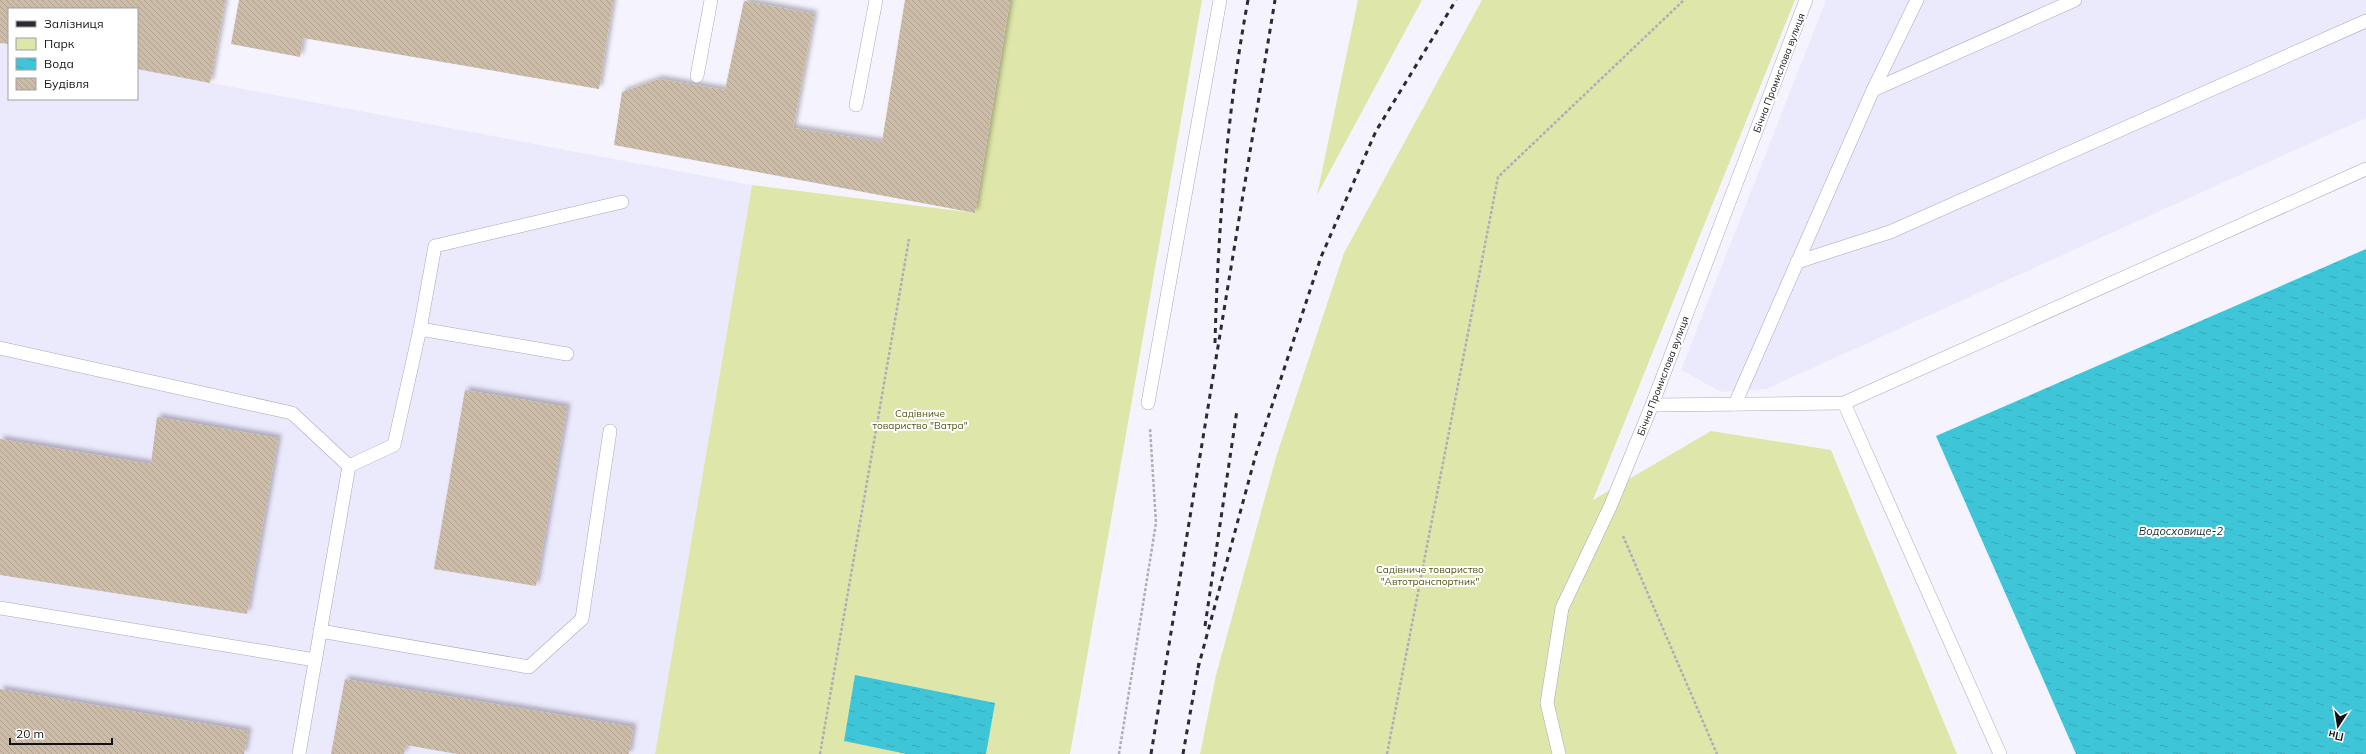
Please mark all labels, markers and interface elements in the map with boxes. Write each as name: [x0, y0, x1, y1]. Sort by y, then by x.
legend: [8, 8, 138, 100]
street label: Бічна Промислова вулиця: [1750, 11, 1808, 135]
text: Залізниця: [44, 16, 104, 31]
text: Парк: [44, 36, 75, 51]
text: Вода: [44, 56, 74, 71]
text: Будівля: [44, 76, 89, 91]
street label: Бічна Промислова вулиця: [1634, 314, 1692, 438]
park label: Садівниче товариство "Ватра": [872, 407, 968, 432]
water label: Водосховище-2: [2139, 524, 2224, 538]
park label: Садівниче товариство "Автотранспортник": [1376, 563, 1484, 588]
north arrow: [2318, 706, 2358, 746]
scale bar: [10, 720, 112, 746]
text: 20 m: [16, 726, 44, 741]
text: Пн: [2327, 727, 2345, 744]

